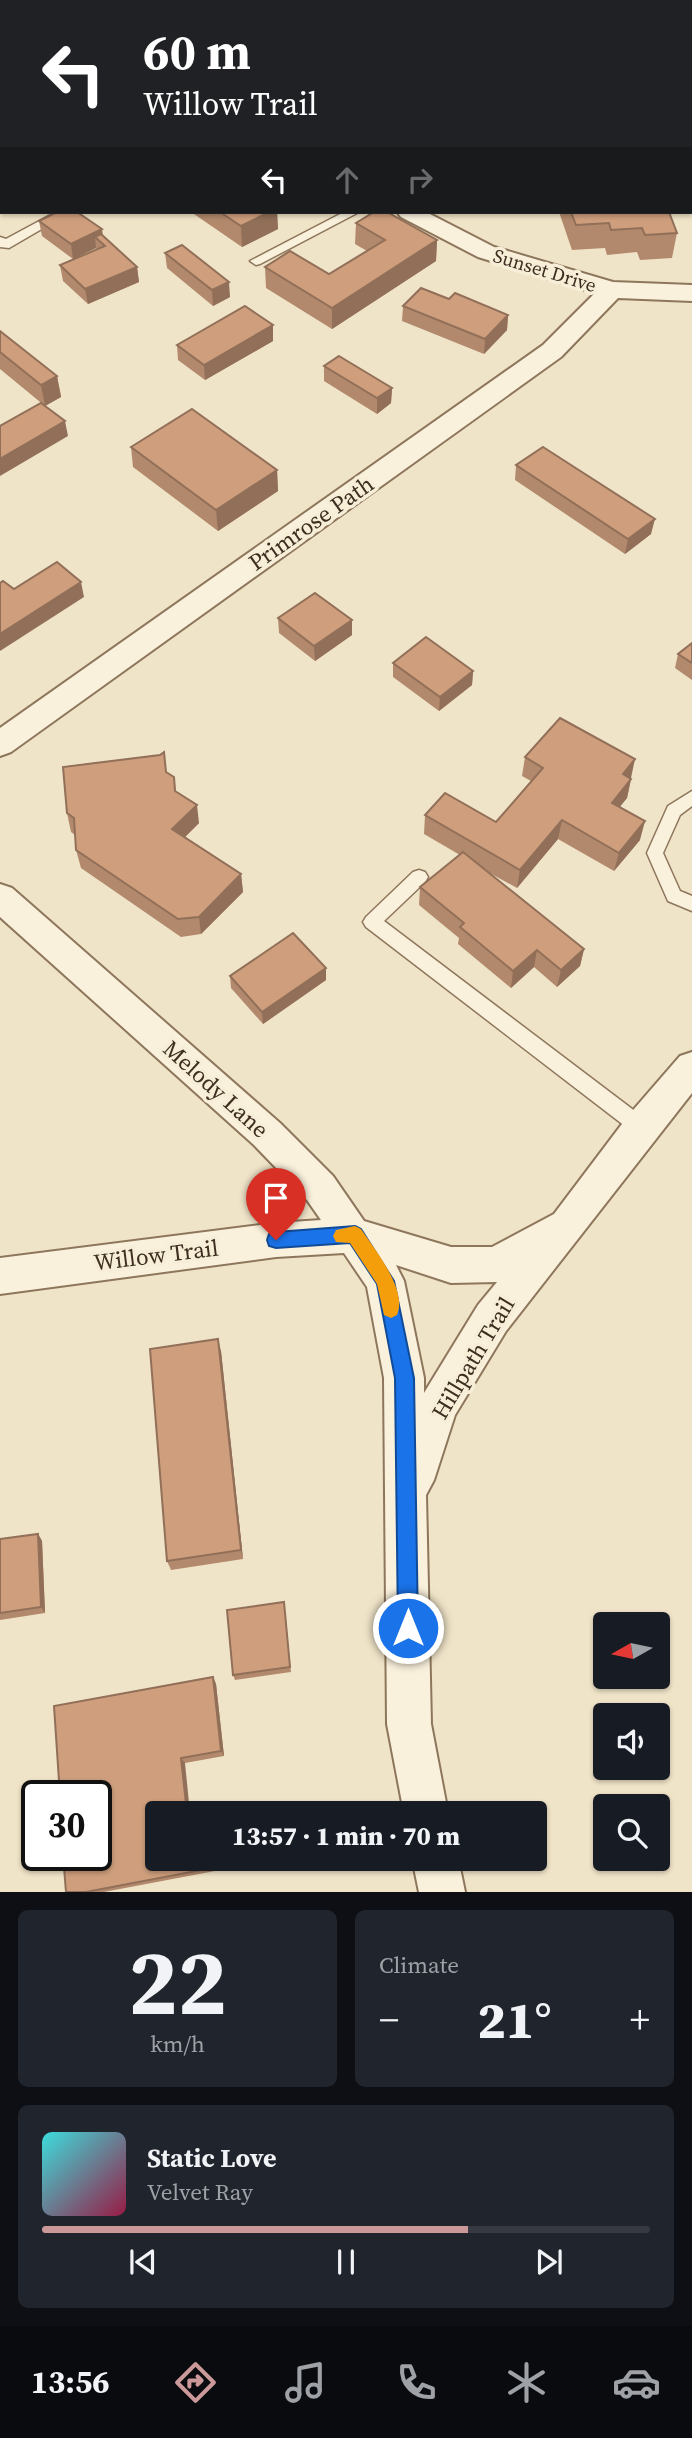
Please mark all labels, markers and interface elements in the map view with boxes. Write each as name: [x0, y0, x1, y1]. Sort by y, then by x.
text: 60 m: [143, 18, 251, 85]
icon: left: [28, 28, 119, 119]
text: Willow Trail: [143, 82, 317, 126]
icon: left: [255, 161, 293, 199]
icon: ahead: [328, 161, 366, 199]
icon: right: [401, 161, 439, 199]
street label: Sunset Drive: [490, 242, 600, 298]
street label: Primrose Path: [242, 468, 380, 578]
street label: Melody Lane: [156, 1033, 276, 1145]
pin: [246, 1168, 306, 1240]
icon: arrive: [257, 1179, 295, 1217]
street label: Willow Trail: [92, 1231, 220, 1279]
street label: Hillpath Trail: [424, 1291, 522, 1425]
position arrow: [371, 1591, 445, 1665]
north arrow: [593, 1612, 670, 1689]
map controls: [593, 1612, 670, 1871]
button: sound: [593, 1703, 670, 1780]
speed limit sign: 30: [21, 1780, 112, 1871]
button: search: [593, 1794, 670, 1871]
text: 13:57 · 1 min · 70 m: [232, 1818, 460, 1854]
text: 22: [128, 1920, 227, 2044]
text: Climate: [379, 1949, 459, 1981]
text: 21°: [477, 1984, 552, 2055]
text: −: [379, 1994, 399, 2046]
text: +: [630, 1994, 650, 2046]
text: km/h: [150, 2028, 205, 2060]
text: Static Love: [147, 2140, 276, 2176]
text: Velvet Ray: [147, 2176, 253, 2208]
icon: previous: [124, 2243, 162, 2281]
icon: pause: [327, 2243, 365, 2281]
icon: next: [530, 2243, 568, 2281]
icon: directions: [171, 2358, 220, 2407]
icon: music: [281, 2358, 330, 2407]
icon: phone: [392, 2358, 441, 2407]
icon: climate: [502, 2358, 551, 2407]
icon: car: [612, 2358, 661, 2407]
text: 13:56: [31, 2360, 110, 2404]

